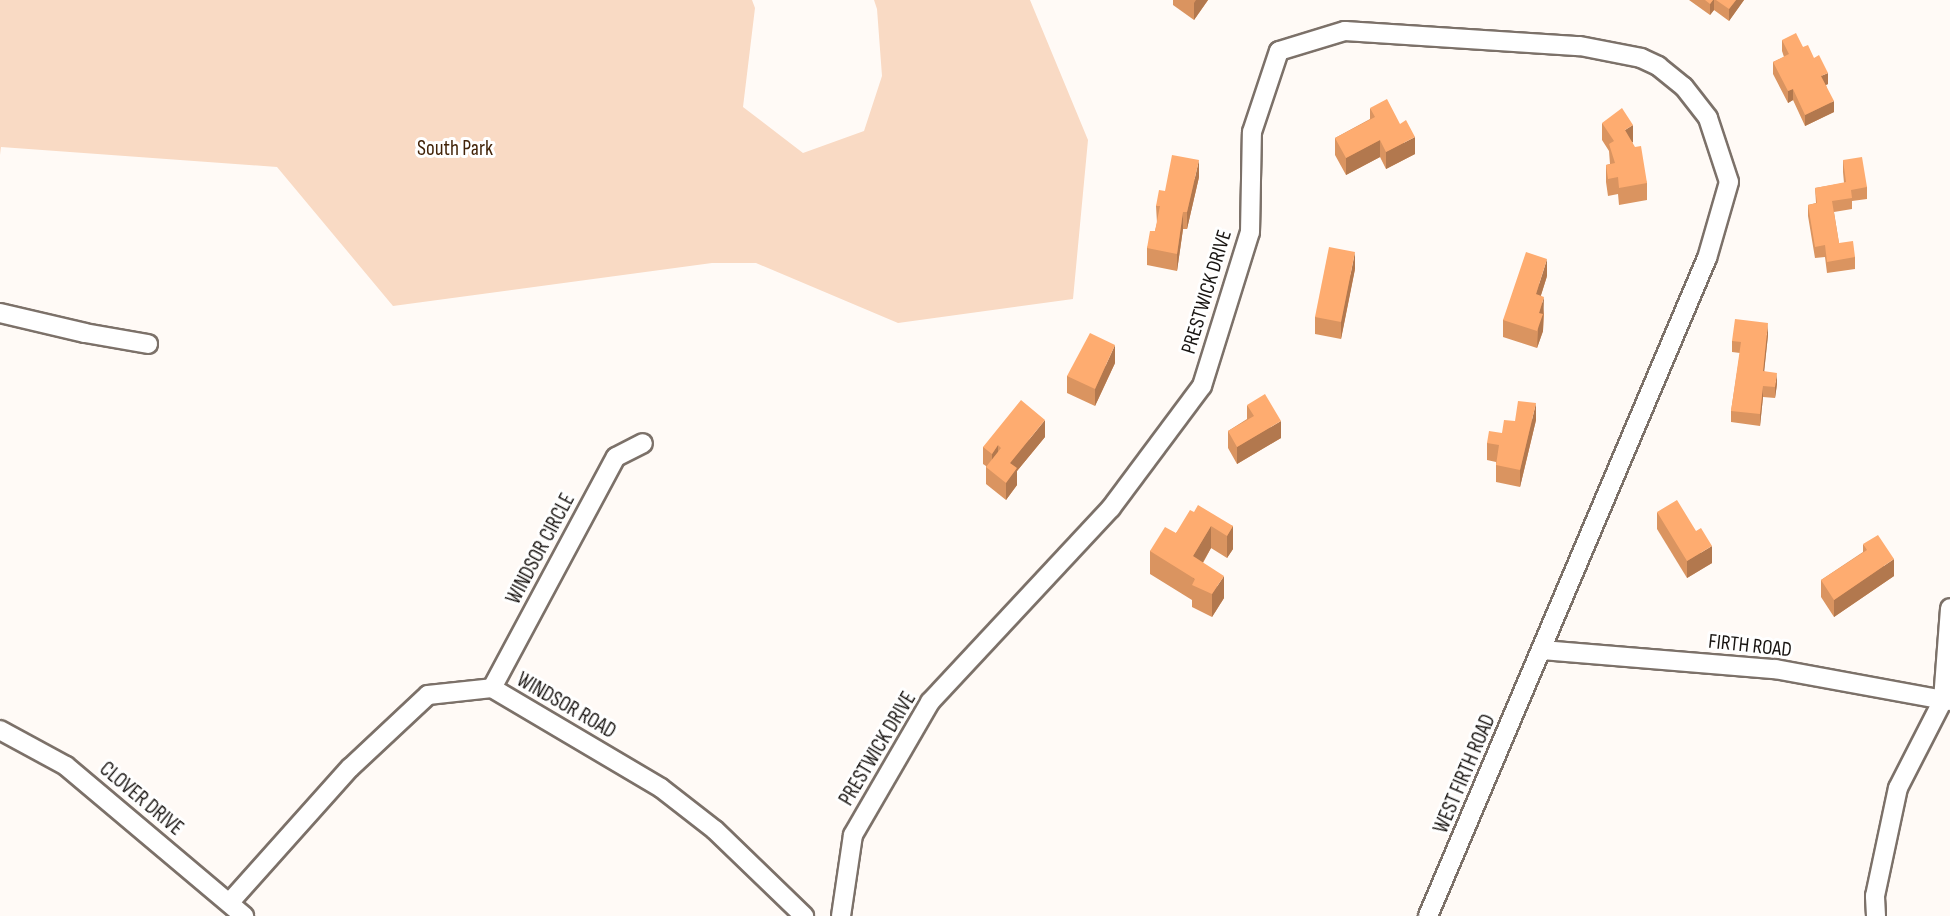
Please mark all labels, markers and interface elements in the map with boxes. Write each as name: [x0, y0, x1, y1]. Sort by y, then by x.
park label: South Park: [417, 136, 493, 162]
street label: PRESTWICK DRIVE: [1176, 227, 1238, 357]
street label: WINDSOR CIRCLE: [501, 489, 581, 609]
street label: FIRTH ROAD: [1707, 629, 1793, 663]
street label: WINDSOR ROAD: [512, 668, 620, 744]
street label: PRESTWICK DRIVE: [834, 688, 922, 810]
street label: WEST FIRTH ROAD: [1429, 711, 1501, 837]
street label: CLOVER DRIVE: [94, 757, 188, 841]

